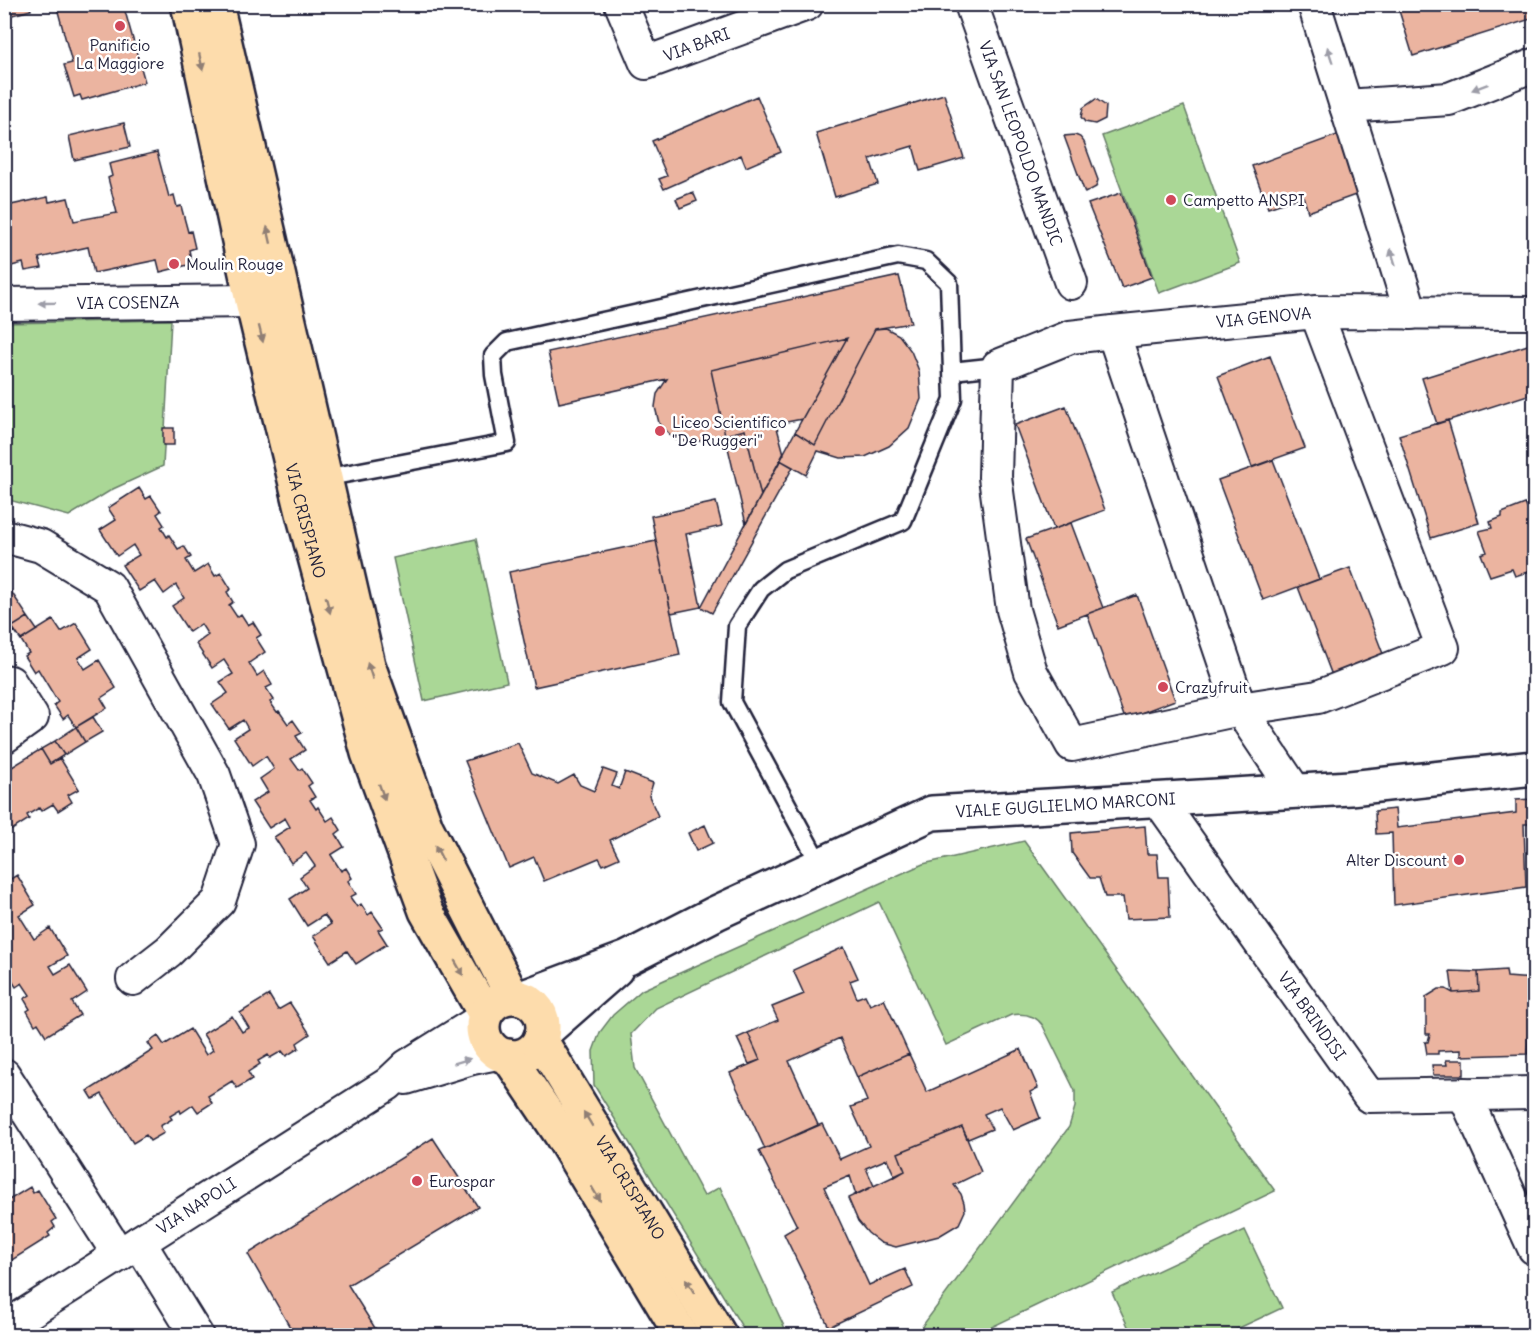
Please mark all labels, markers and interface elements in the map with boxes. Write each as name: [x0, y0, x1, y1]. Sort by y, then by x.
marker: Panificio La Maggiore: [113, 19, 127, 33]
street label: VIA BARI: [661, 23, 732, 66]
place label: Panificio La Maggiore: [76, 35, 164, 73]
street label: VIA SAN LEOPOLDO MANDIC: [975, 38, 1067, 249]
one-way arrow: [1325, 46, 1334, 64]
one-way arrow: [197, 52, 206, 71]
one-way arrow: [1471, 82, 1489, 92]
place label: Campetto ANSPI: [1183, 190, 1305, 210]
marker: Campetto ANSPI: [1164, 193, 1178, 207]
one-way arrow: [263, 225, 273, 244]
one-way arrow: [1388, 248, 1398, 266]
place label: Moulin Rouge: [186, 254, 283, 274]
marker: Moulin Rouge: [167, 257, 181, 271]
street label: VIA COSENZA: [77, 292, 179, 313]
one-way arrow: [37, 298, 56, 308]
street label: VIA GENOVA: [1215, 303, 1312, 332]
one-way arrow: [256, 325, 266, 343]
place label: Liceo Scientifico "De Ruggeri": [672, 412, 787, 450]
marker: Liceo Scientifico "De Ruggeri": [653, 424, 667, 438]
street label: VIA CRISPIANO: [281, 461, 330, 580]
one-way arrow: [324, 596, 333, 614]
one-way arrow: [365, 662, 375, 680]
place label: Crazyfruit: [1175, 677, 1248, 697]
marker: Crazyfruit: [1156, 680, 1170, 694]
one-way arrow: [378, 783, 388, 801]
street label: VIALE GUGLIELMO MARCONI: [955, 788, 1176, 822]
one-way arrow: [434, 845, 444, 862]
place label: Alter Discount: [1346, 850, 1448, 870]
marker: Alter Discount: [1452, 853, 1466, 867]
one-way arrow: [454, 960, 464, 977]
street label: VIA BRINDISI: [1274, 968, 1350, 1064]
one-way arrow: [453, 1055, 471, 1065]
one-way arrow: [582, 1111, 593, 1127]
street label: VIA CRISPIANO: [591, 1132, 669, 1243]
place label: Eurospar: [429, 1171, 495, 1191]
street label: VIA NAPOLI: [153, 1173, 240, 1238]
marker: Eurospar: [410, 1174, 424, 1188]
one-way arrow: [591, 1186, 602, 1202]
one-way arrow: [684, 1278, 695, 1294]

